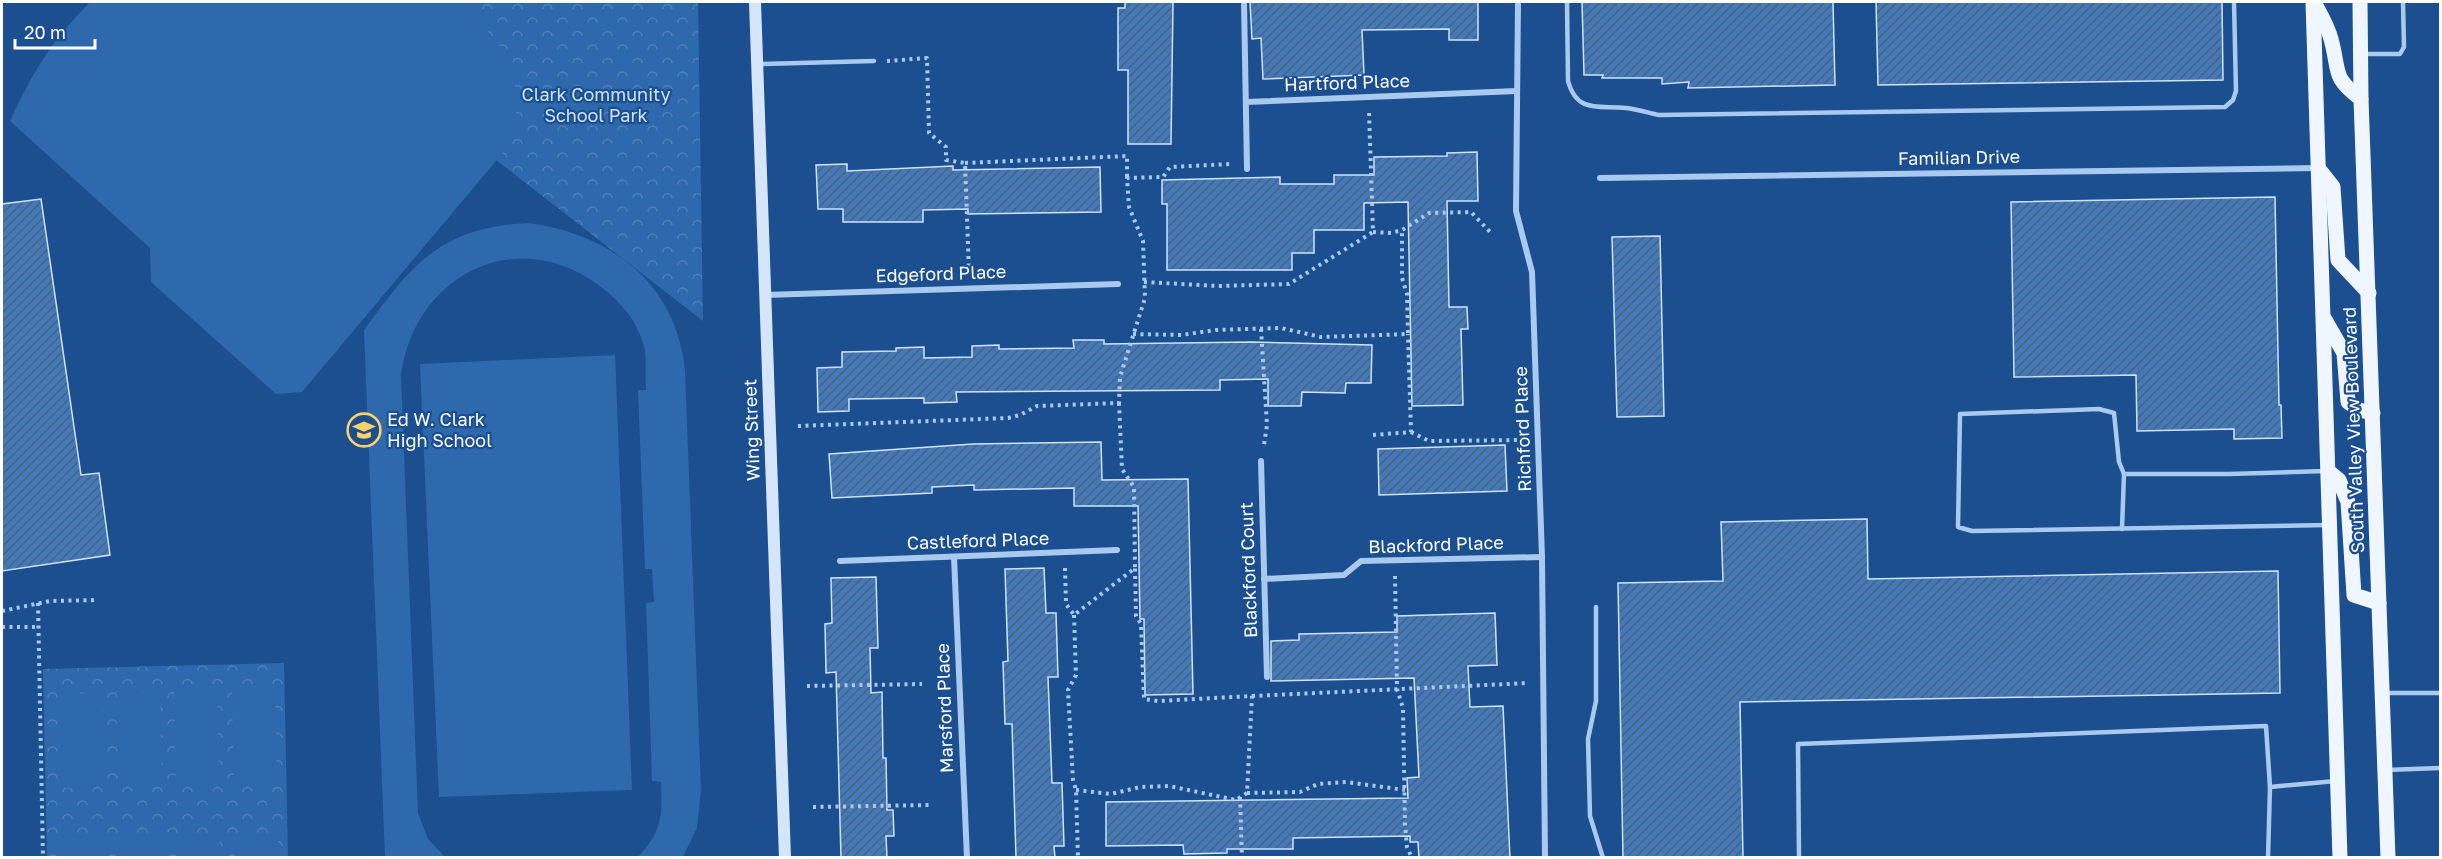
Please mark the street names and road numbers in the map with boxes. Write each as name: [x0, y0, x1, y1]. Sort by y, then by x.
street label: Hartford Place: [1284, 69, 1410, 95]
street label: Familian Drive: [1898, 145, 2020, 169]
street label: Edgeford Place: [875, 260, 1007, 286]
street label: South Valley View Boulevard: [2338, 307, 2368, 554]
street label: Richford Place: [1509, 366, 1535, 492]
street label: Wing Street: [738, 379, 764, 481]
street label: Blackford Court: [1235, 502, 1261, 638]
street label: Castleford Place: [906, 527, 1050, 553]
street label: Blackford Place: [1368, 531, 1504, 557]
street label: Marsford Place: [931, 643, 957, 773]

